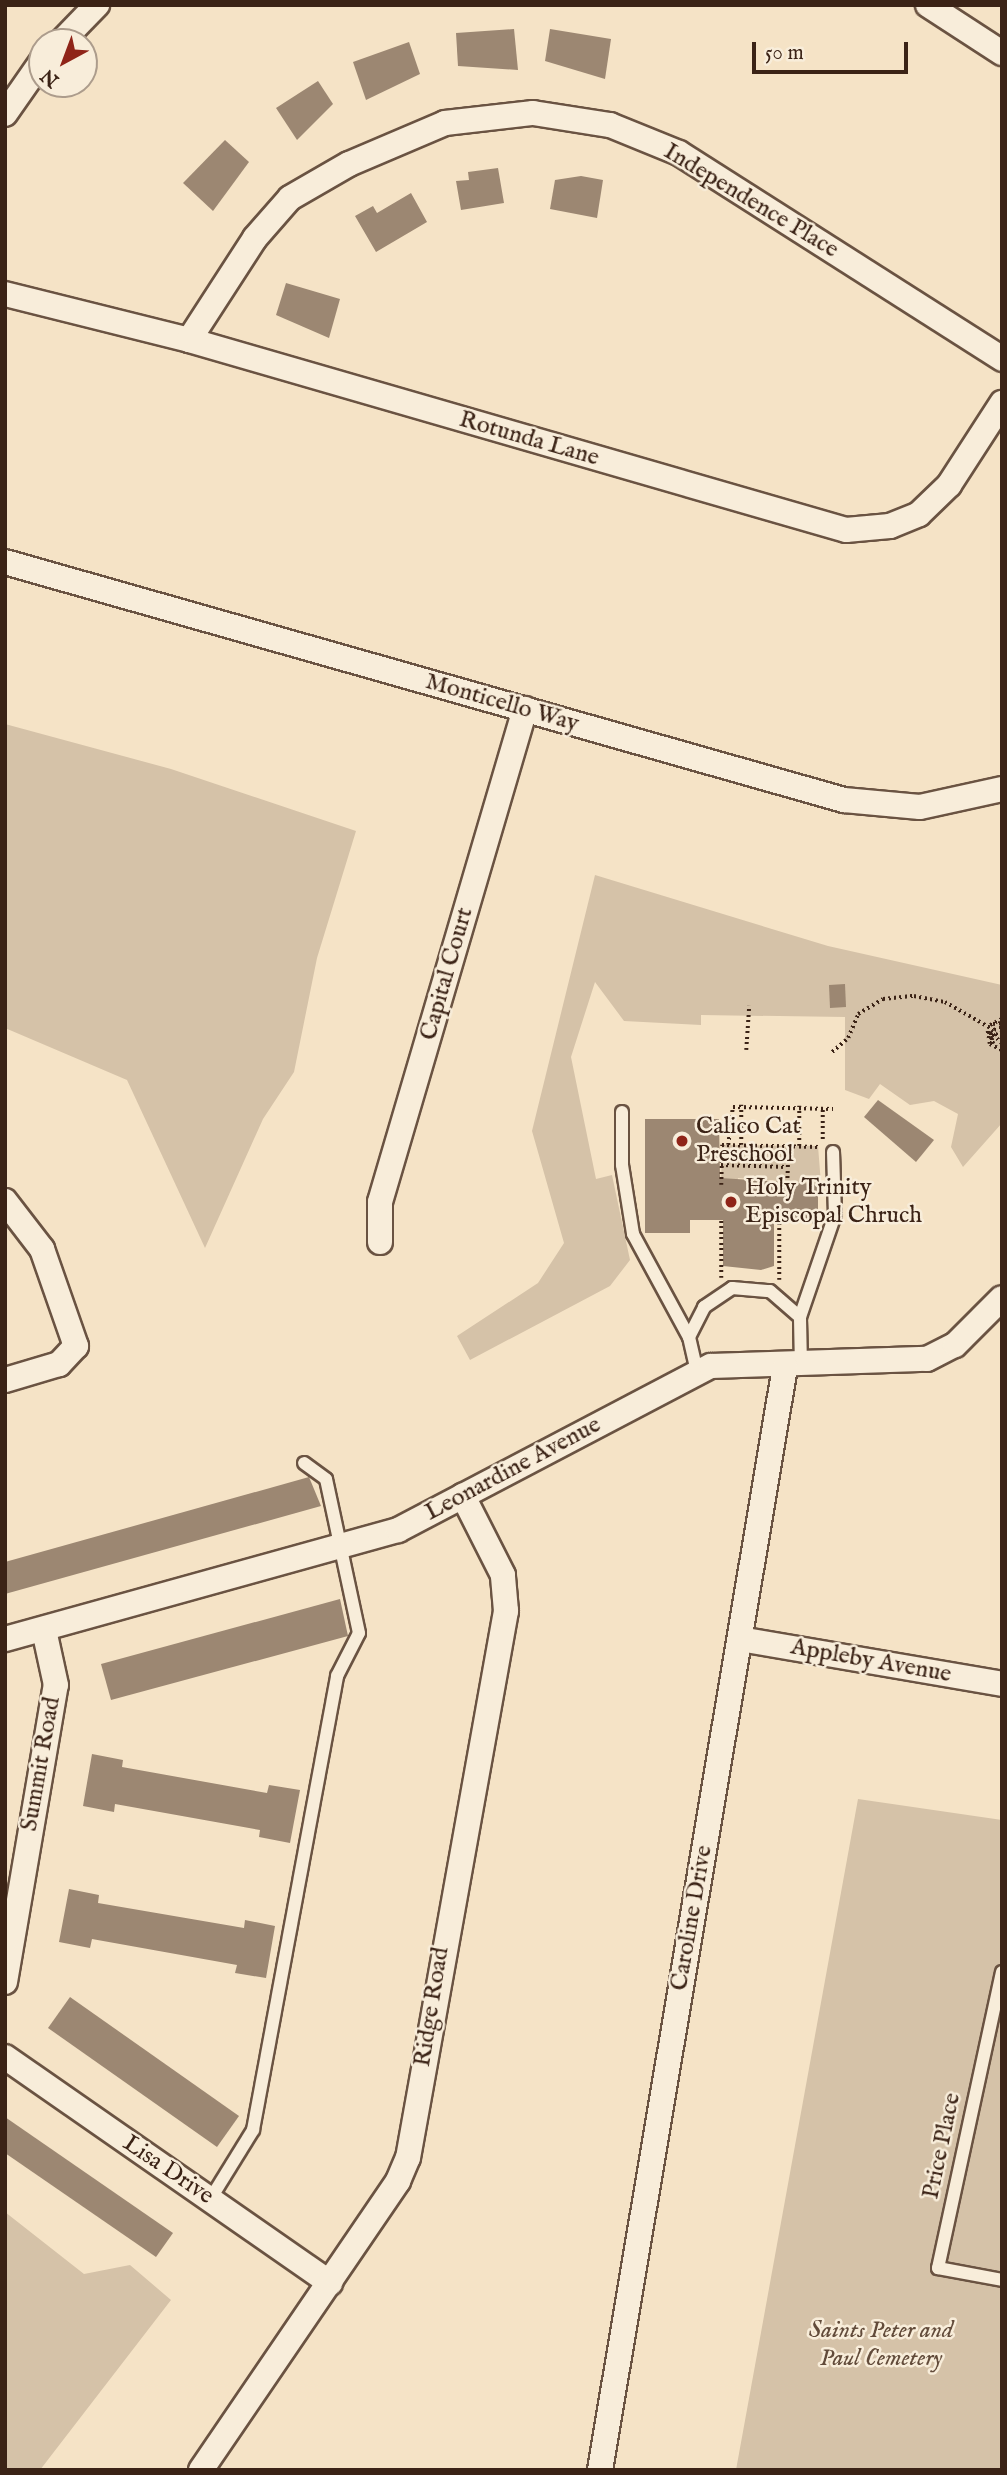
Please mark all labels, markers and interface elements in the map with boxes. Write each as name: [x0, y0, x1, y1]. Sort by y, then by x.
north arrow: [28, 28, 98, 98]
scale bar: [755, 28, 911, 72]
text: 50 m: [765, 40, 804, 67]
text: N: [36, 63, 65, 92]
street label: Independence Place: [658, 137, 844, 265]
street label: Rotunda Lane: [456, 405, 602, 473]
street label: Monticello Way: [422, 667, 582, 739]
street label: Capital Court: [414, 904, 480, 1044]
place label: Calico Cat Preschool: [696, 1113, 801, 1169]
marker: Calico Cat Preschool: [674, 1133, 690, 1149]
place label: Holy Trinity Episcopal Chruch: [745, 1174, 922, 1230]
marker: Holy Trinity Episcopal Chruch: [723, 1194, 739, 1210]
street label: Leonardine Avenue: [420, 1411, 606, 1527]
street label: Appleby Avenue: [788, 1633, 954, 1689]
street label: Summit Road: [15, 1695, 67, 1833]
street label: Caroline Drive: [665, 1843, 719, 1993]
street label: Ridge Road: [408, 1945, 456, 2069]
street label: Price Place: [917, 2090, 967, 2202]
street label: Lisa Drive: [117, 2129, 219, 2211]
park label: Saints Peter and Paul Cemetery: [809, 2317, 953, 2373]

